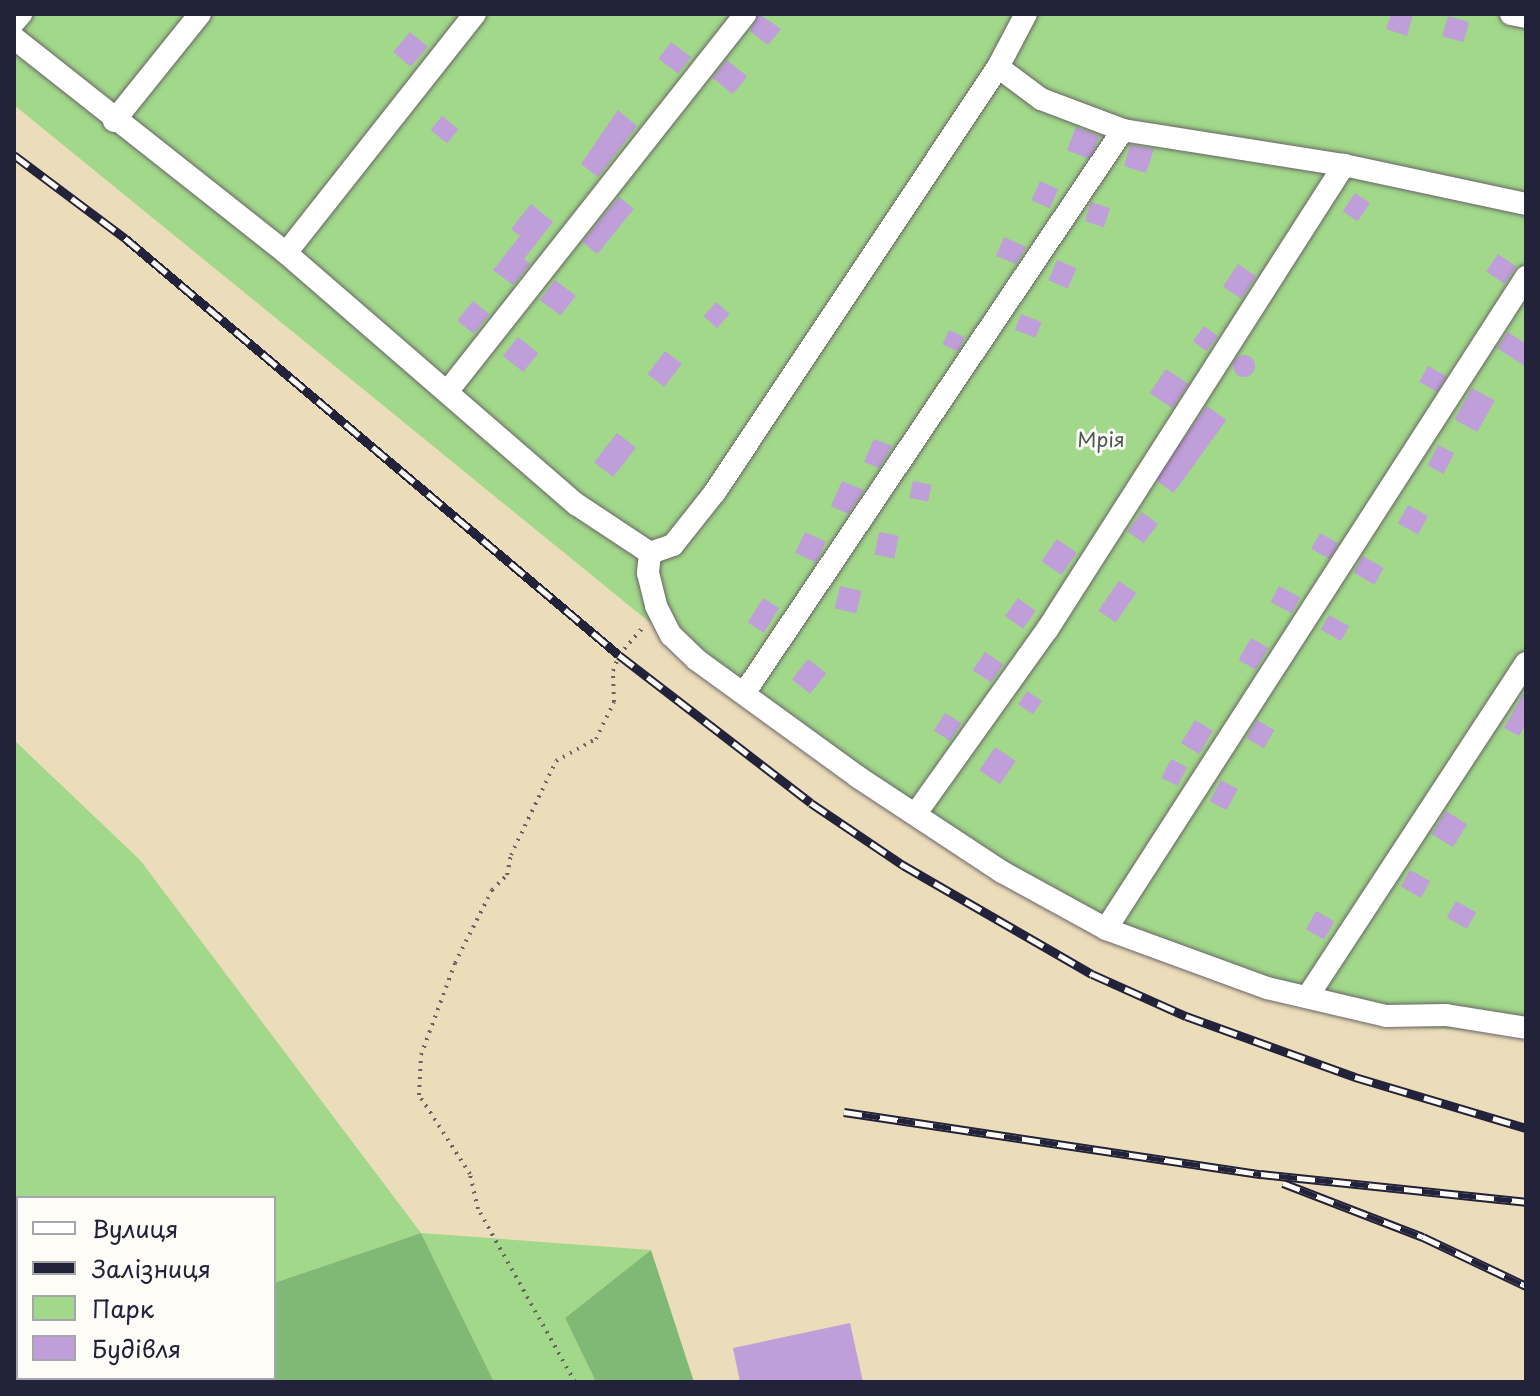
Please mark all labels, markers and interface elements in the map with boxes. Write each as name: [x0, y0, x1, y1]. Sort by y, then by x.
park label: Мрія: [1077, 427, 1125, 451]
legend: [16, 1196, 276, 1380]
text: Вулиця: [92, 1210, 178, 1246]
text: Залізниця: [92, 1250, 211, 1286]
text: Парк: [92, 1290, 154, 1326]
text: Будівля: [92, 1330, 181, 1366]

